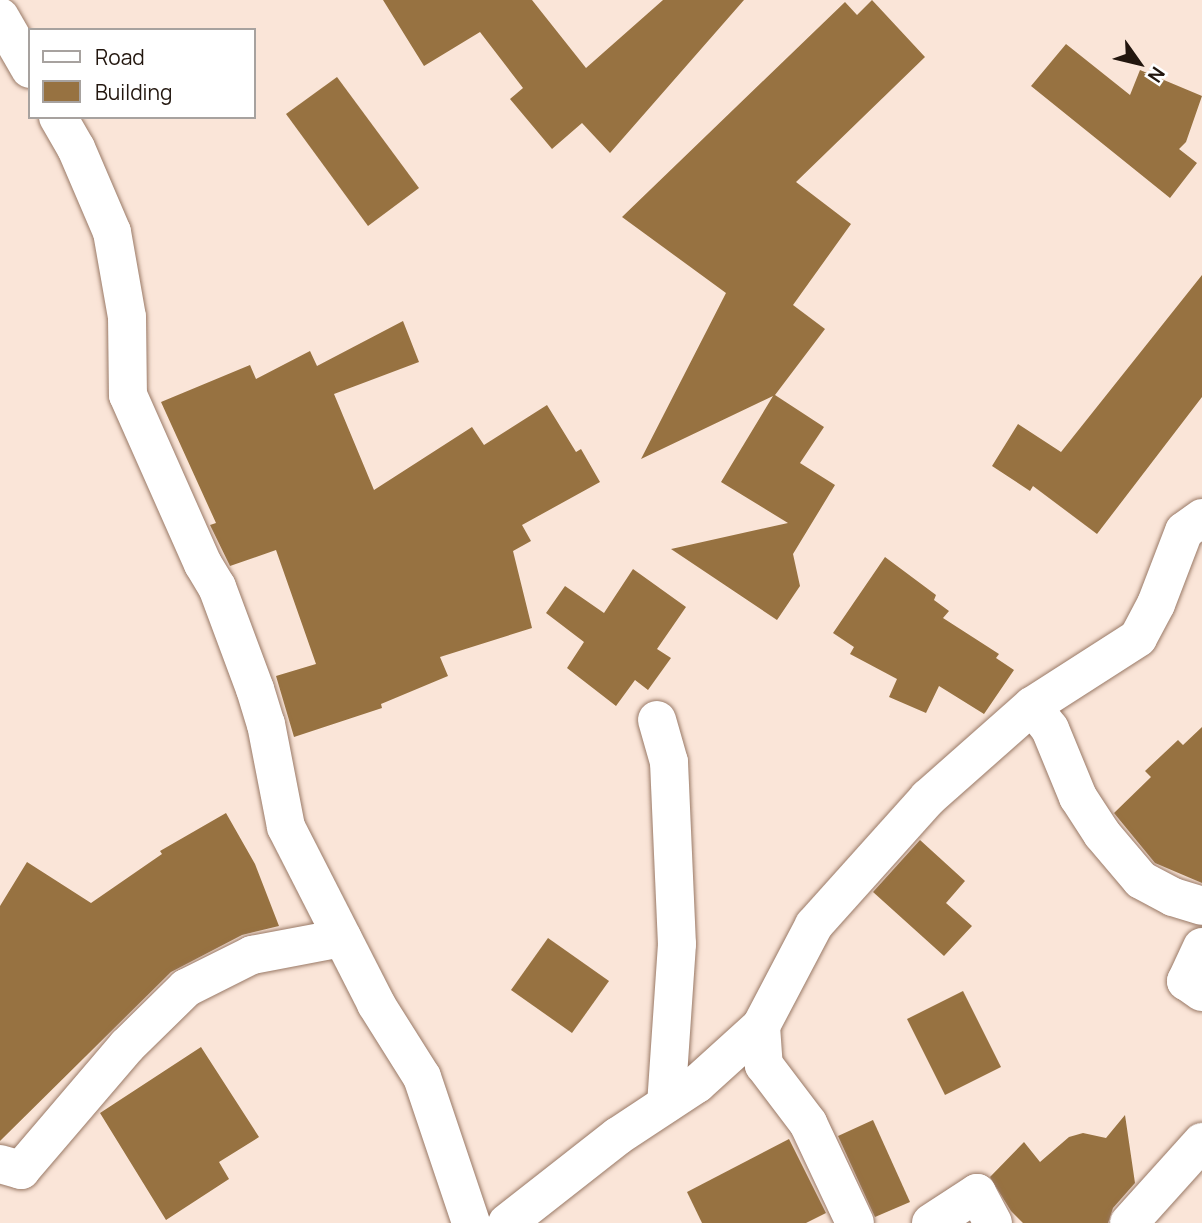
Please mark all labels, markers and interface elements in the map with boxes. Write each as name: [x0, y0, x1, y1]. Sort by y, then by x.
legend: [28, 28, 256, 119]
north arrow: [1104, 28, 1174, 98]
text: Road: [95, 43, 145, 71]
text: N: [1142, 62, 1171, 88]
text: Building: [95, 78, 172, 106]

